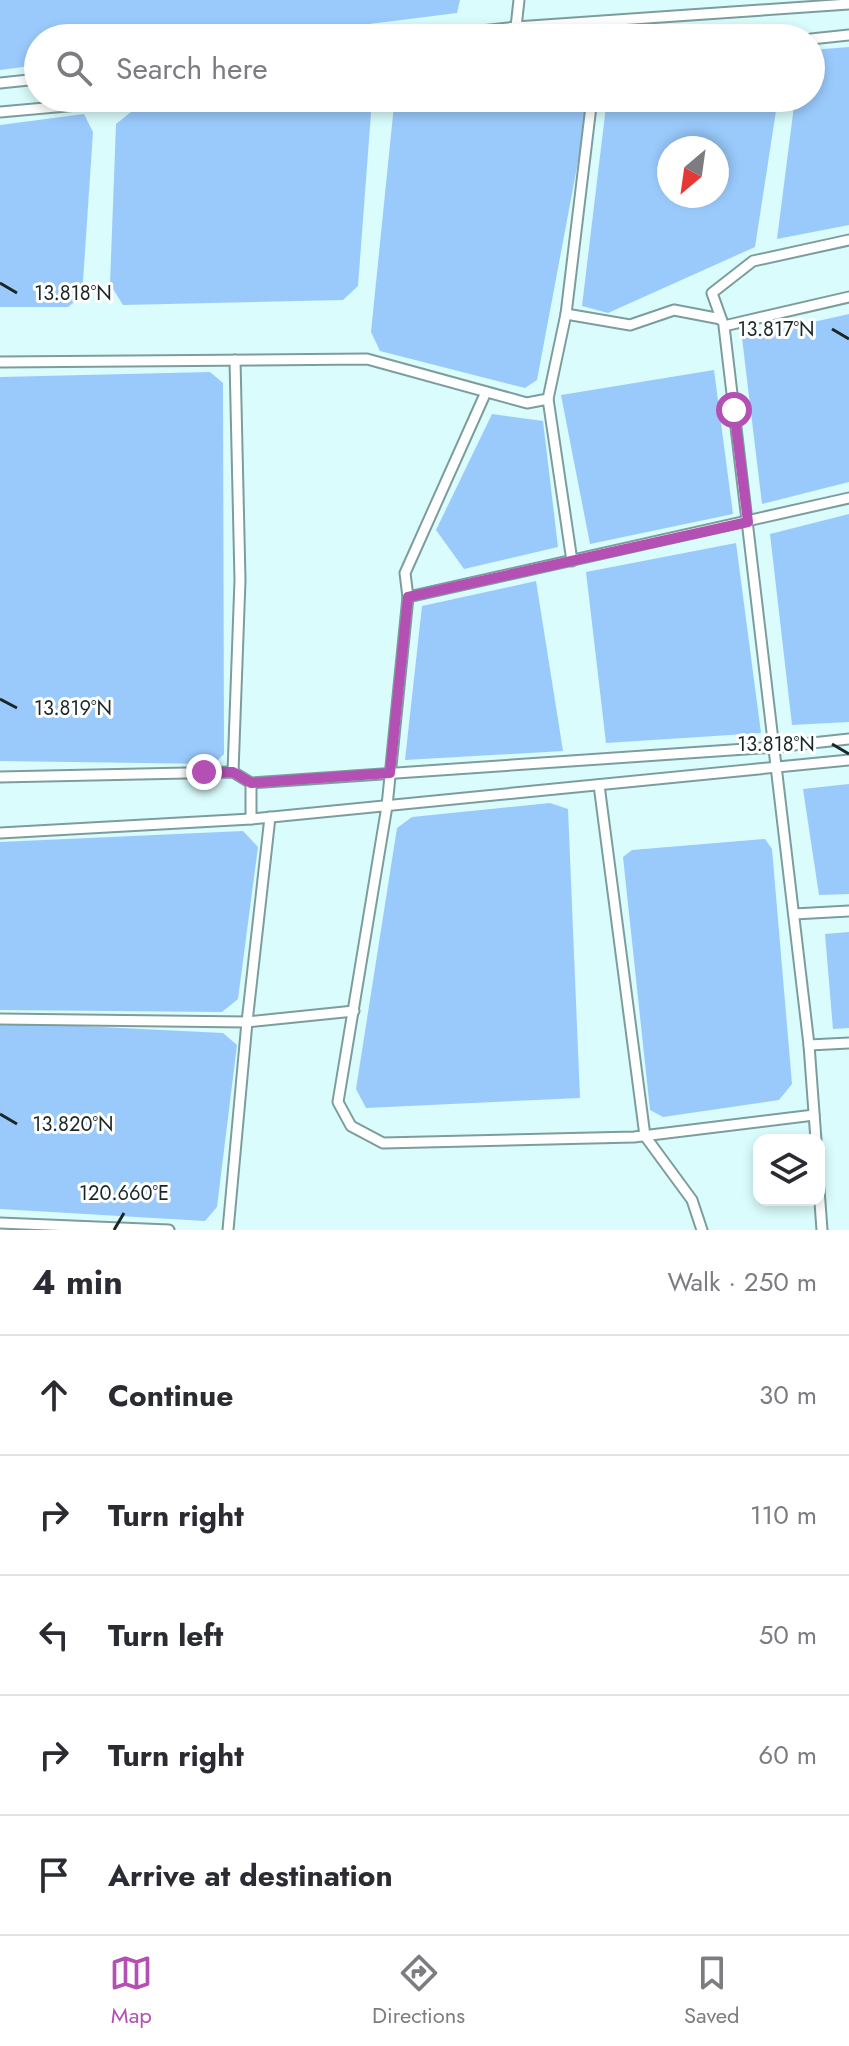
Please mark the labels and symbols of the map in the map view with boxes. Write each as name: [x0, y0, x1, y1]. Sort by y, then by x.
north arrow: [657, 136, 729, 208]
text: 13.818°N: [34, 279, 112, 308]
text: 13.817°N: [737, 315, 815, 344]
route start: [716, 392, 752, 428]
text: 13.819°N: [34, 694, 112, 723]
text: 13.818°N: [737, 730, 815, 759]
route end: [186, 754, 222, 790]
text: 13.820°N: [33, 1110, 113, 1139]
text: 120.660°E: [79, 1179, 169, 1208]

